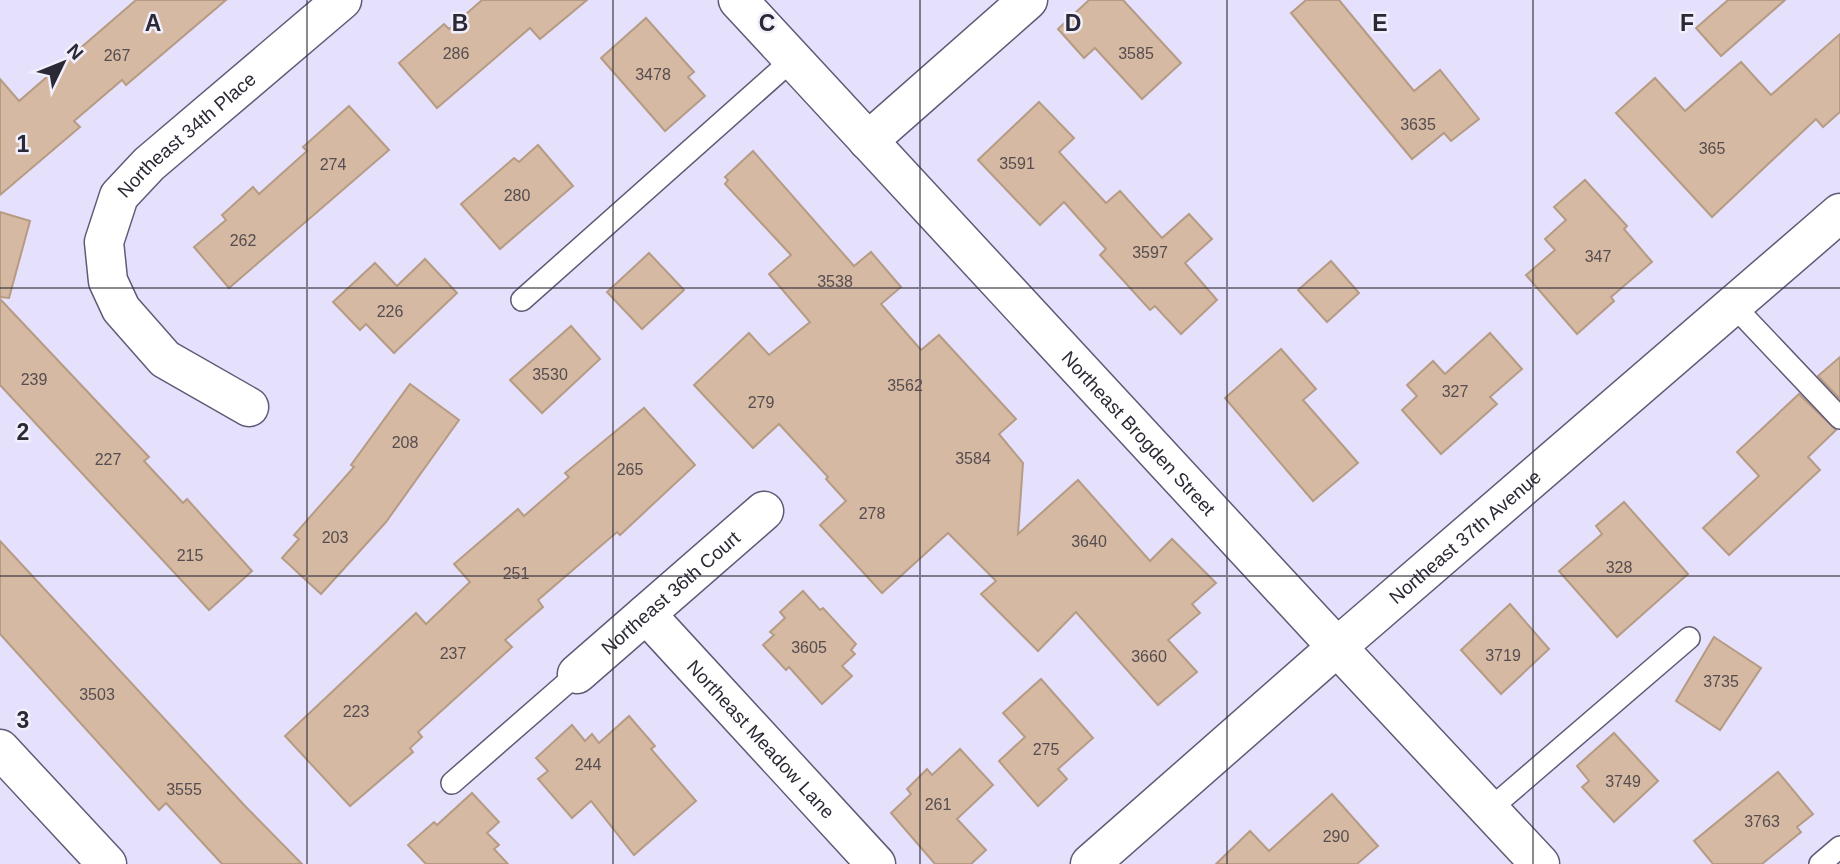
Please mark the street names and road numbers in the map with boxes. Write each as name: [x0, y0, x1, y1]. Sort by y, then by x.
street label: Northeast 34th Place: [113, 68, 260, 202]
street label: Northeast Brogden Street: [1058, 347, 1220, 520]
street label: Northeast 37th Avenue: [1385, 466, 1545, 608]
street label: Northeast 36th Court: [597, 527, 745, 659]
street label: Northeast Meadow Lane: [683, 656, 839, 823]

